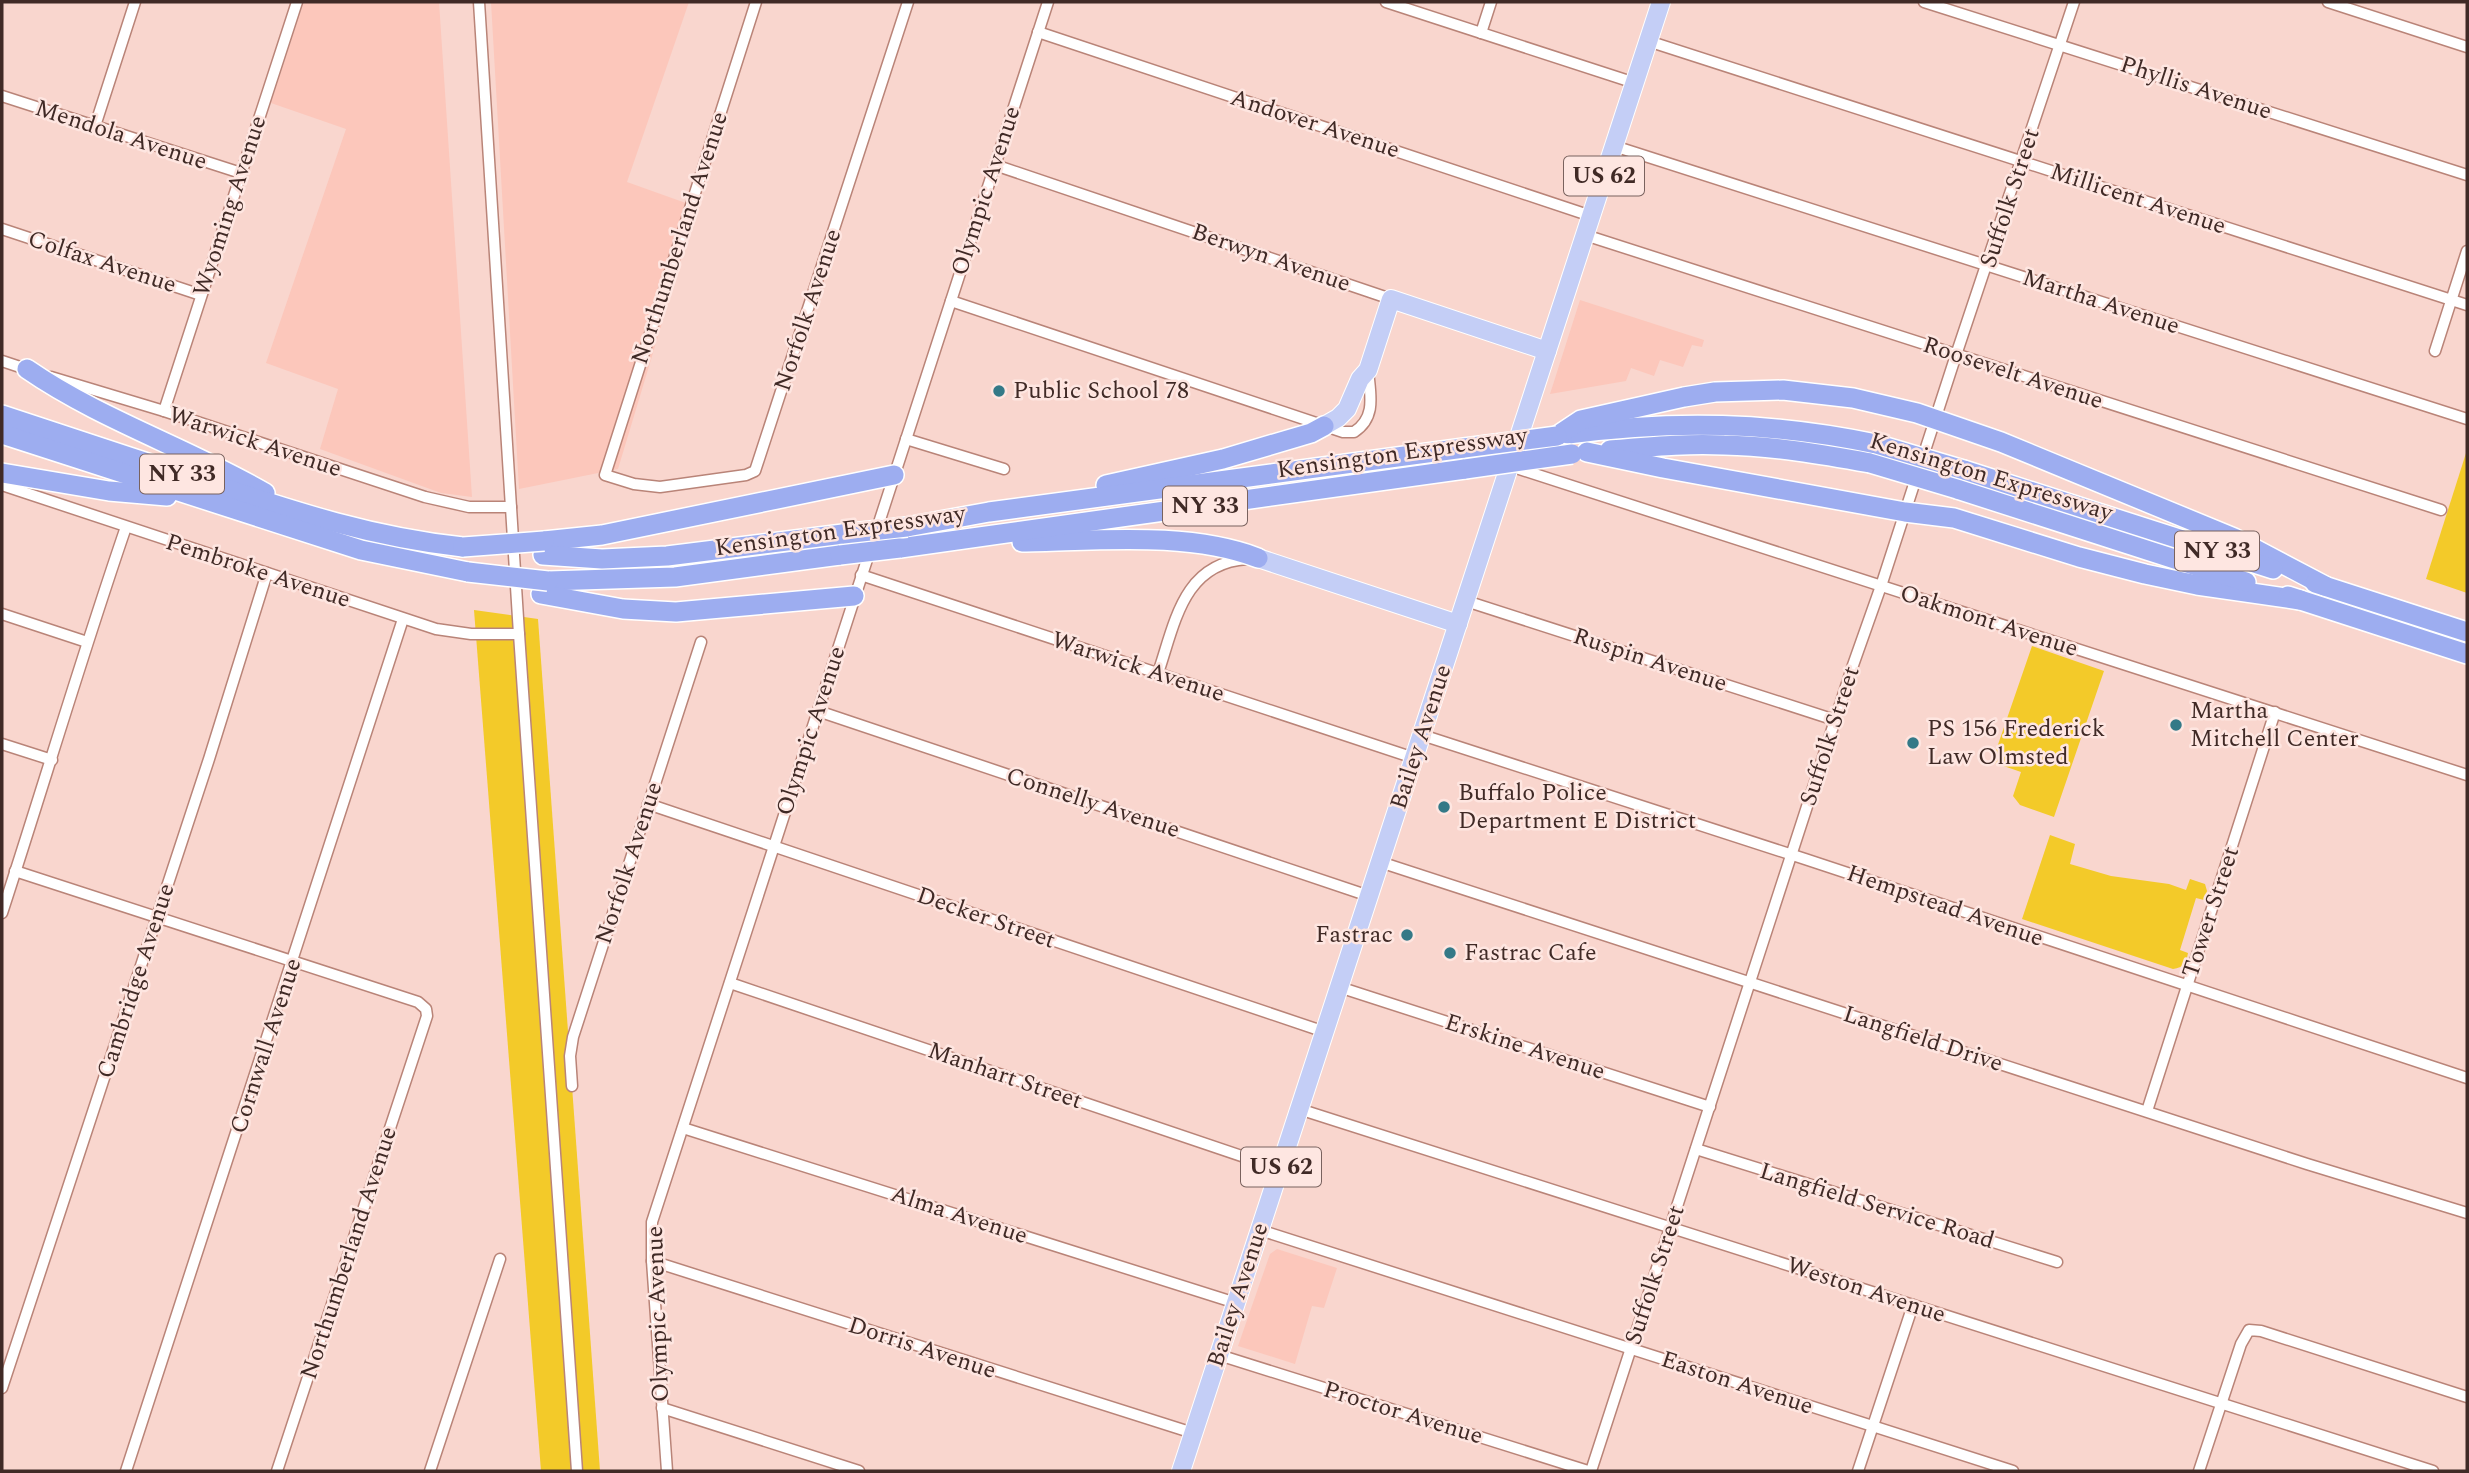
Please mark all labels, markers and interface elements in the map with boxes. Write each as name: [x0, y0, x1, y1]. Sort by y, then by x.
street label: Phyllis Avenue: [2115, 47, 2277, 129]
street label: Andover Avenue: [1226, 80, 1404, 168]
street label: Mendola Avenue: [30, 90, 212, 180]
street label: Olympic Avenue: [942, 102, 1030, 280]
street label: Northumberland Avenue: [622, 107, 738, 369]
street label: Wyoming Avenue: [184, 111, 276, 301]
street label: Suffolk Street: [1970, 123, 2050, 273]
street label: Millicent Avenue: [2045, 154, 2231, 244]
road number: US 62: [1564, 156, 1644, 196]
street label: Berwyn Avenue: [1187, 214, 1355, 302]
street label: Colfax Avenue: [23, 221, 181, 303]
street label: Norfolk Avenue: [765, 224, 851, 396]
street label: Martha Avenue: [2018, 260, 2184, 344]
street label: Roosevelt Avenue: [1918, 327, 2108, 419]
place label: Public School 78: [1013, 373, 1189, 409]
marker: Public School 78: [991, 383, 1007, 399]
street label: Warwick Avenue: [164, 397, 346, 487]
street label: Kensington Expressway: [1274, 417, 1531, 488]
street label: Kensington Expressway: [1865, 423, 2118, 532]
road number: NY 33: [140, 454, 224, 494]
road number: NY 33: [1163, 486, 1247, 526]
street label: Kensington Expressway: [712, 495, 969, 566]
street label: Pembroke Avenue: [161, 524, 355, 618]
road number: NY 33: [2175, 531, 2259, 570]
street label: Oakmont Avenue: [1895, 575, 2083, 667]
street label: Ruspin Avenue: [1568, 618, 1732, 702]
street label: Warwick Avenue: [1047, 622, 1229, 712]
street label: Olympic Avenue: [767, 642, 855, 820]
street label: Bailey Avenue: [1381, 660, 1461, 814]
street label: Suffolk Street: [1790, 661, 1870, 811]
place label: Martha Mitchell Center: [2190, 693, 2359, 757]
place label: PS 156 Frederick Law Olmsted: [1927, 711, 2105, 775]
marker: Martha Mitchell Center: [2168, 717, 2184, 733]
marker: PS 156 Frederick Law Olmsted: [1905, 735, 1921, 751]
street label: Connelly Avenue: [1001, 758, 1185, 848]
place label: Buffalo Police Department E District: [1458, 775, 1696, 839]
street label: Norfolk Avenue: [586, 777, 672, 949]
marker: Buffalo Police Department E District: [1436, 799, 1452, 815]
street label: Tower Street: [2173, 842, 2249, 982]
street label: Hempstead Avenue: [1842, 855, 2048, 957]
street label: Decker Street: [912, 877, 1060, 959]
street label: Cambridge Avenue: [87, 879, 185, 1083]
place label: Fastrac: [1315, 917, 1393, 953]
marker: Fastrac: [1399, 927, 1415, 943]
place label: Fastrac Cafe: [1464, 935, 1597, 971]
marker: Fastrac Cafe: [1442, 945, 1458, 961]
street label: Cornwall Avenue: [221, 954, 311, 1138]
street label: Langfield Drive: [1838, 996, 2008, 1082]
street label: Erskine Avenue: [1440, 1004, 1610, 1090]
street label: Manhart Street: [923, 1033, 1087, 1119]
street label: Northumberland Avenue: [291, 1122, 407, 1384]
road number: US 62: [1241, 1148, 1321, 1186]
street label: Langfield Service Road: [1755, 1153, 1999, 1259]
street label: Alma Avenue: [886, 1176, 1032, 1254]
street label: Suffolk Street: [1615, 1200, 1695, 1350]
street label: Bailey Avenue: [1198, 1218, 1278, 1372]
street label: Olympic Avenue: [637, 1225, 679, 1403]
street label: Weston Avenue: [1782, 1247, 1950, 1333]
street label: Dorris Avenue: [843, 1307, 1001, 1389]
street label: Easton Avenue: [1656, 1341, 1818, 1425]
street label: Proctor Avenue: [1319, 1372, 1487, 1454]

